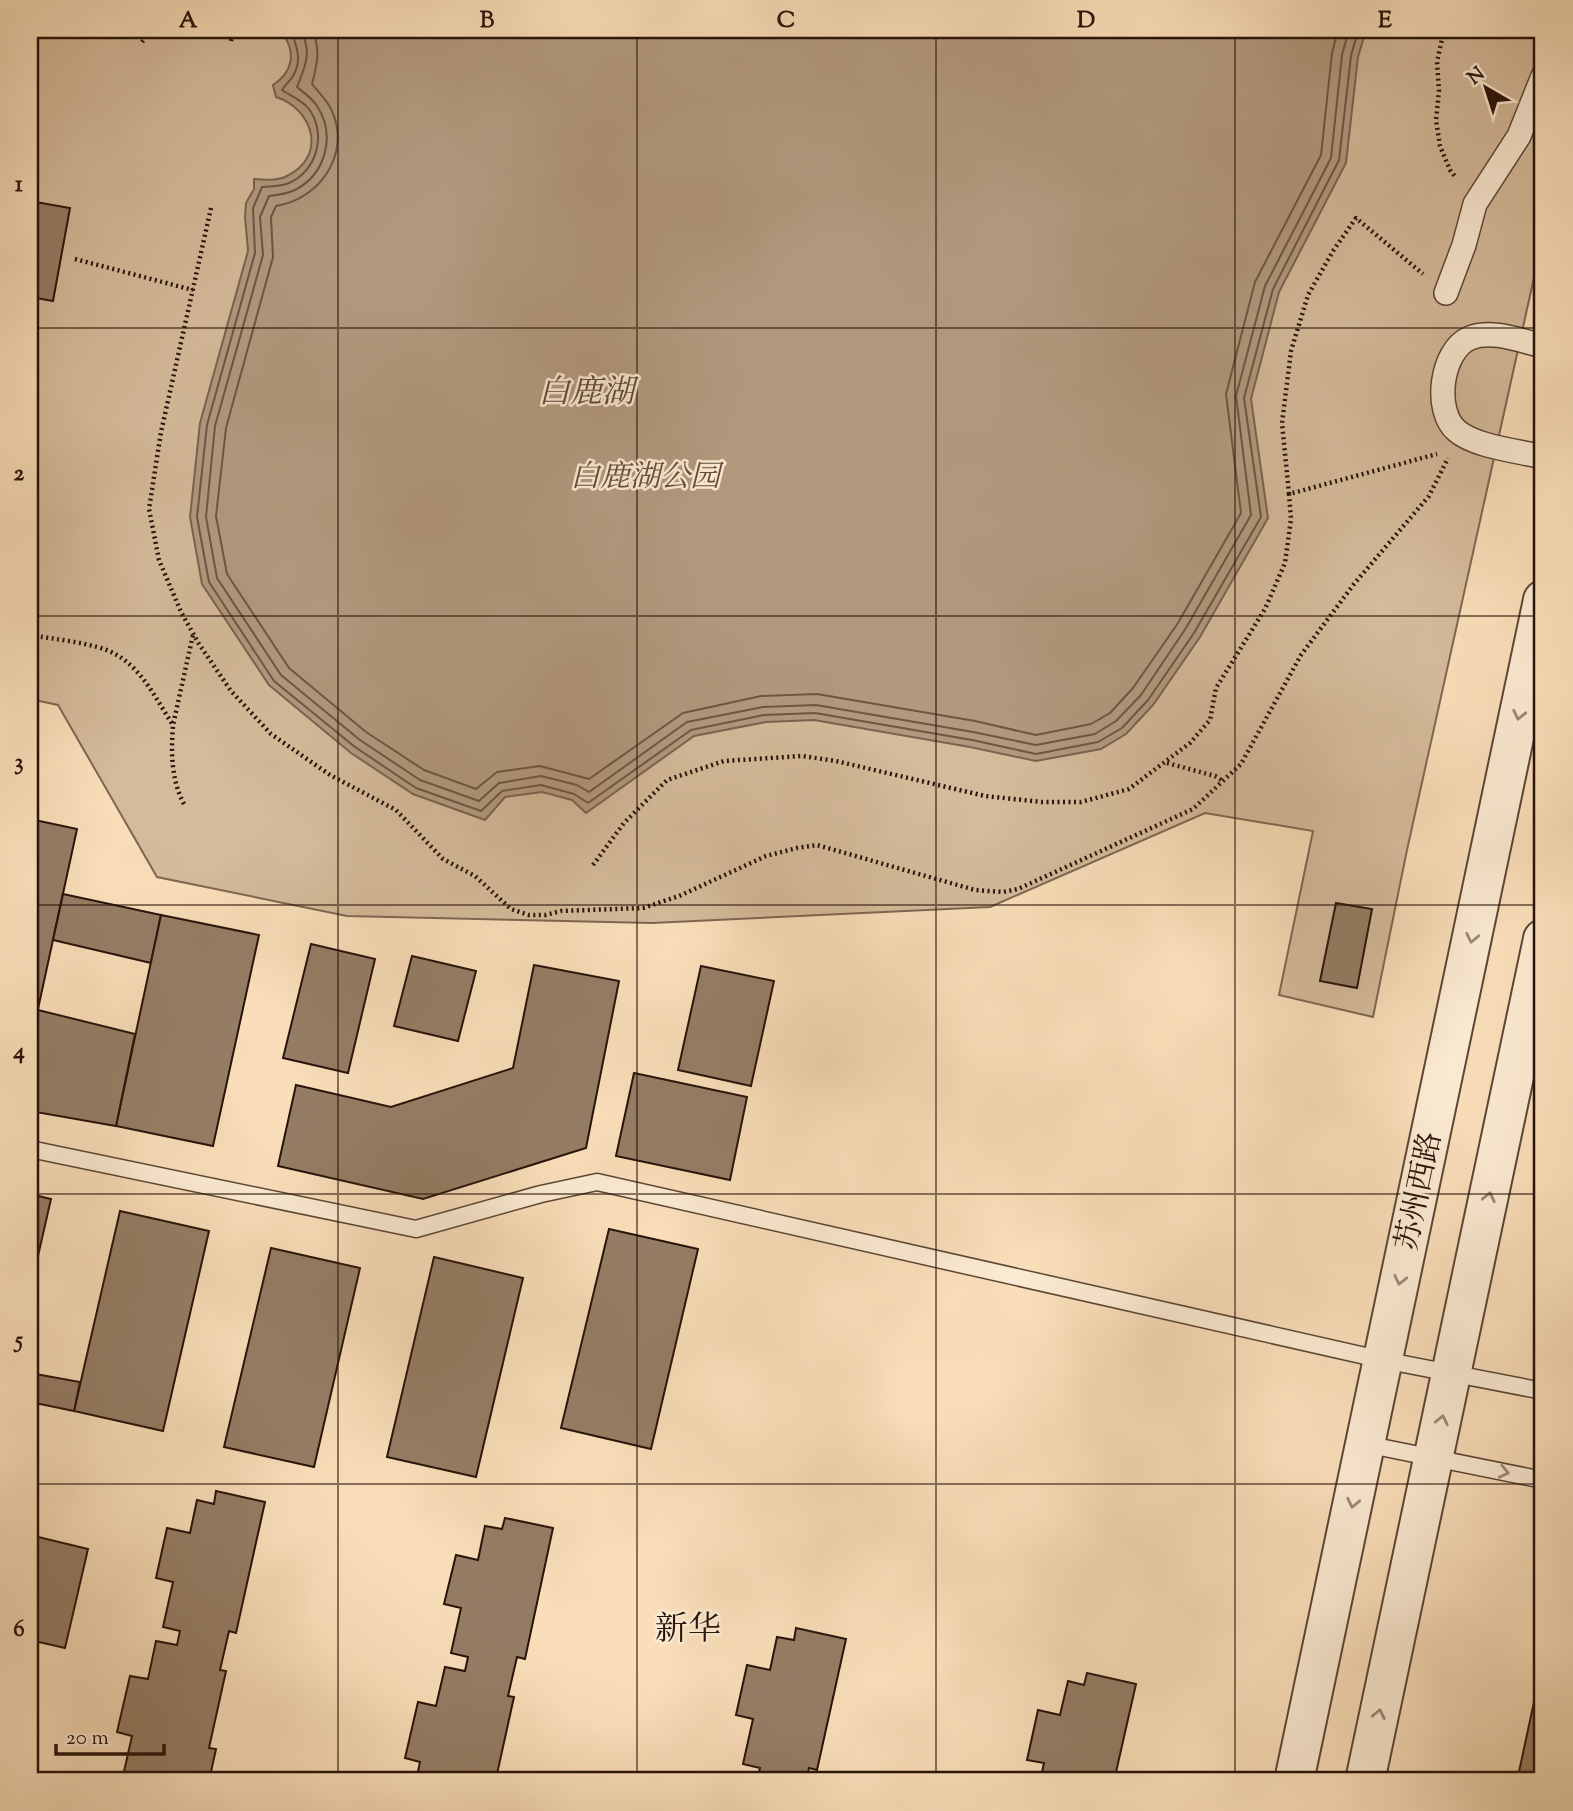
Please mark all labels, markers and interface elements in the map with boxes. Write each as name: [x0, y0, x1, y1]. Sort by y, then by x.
text: A: [179, 5, 198, 38]
text: B: [480, 5, 495, 38]
text: C: [777, 5, 795, 38]
text: D: [1077, 5, 1095, 38]
text: E: [1378, 5, 1392, 38]
north arrow: [1450, 52, 1520, 122]
text: N: [1462, 61, 1491, 92]
text: 1: [15, 169, 23, 202]
water label: 白鹿湖: [538, 371, 639, 417]
park label: 白鹿湖公园: [570, 457, 724, 500]
text: 2: [14, 458, 25, 491]
one-way arrow: [1513, 709, 1527, 721]
text: 3: [14, 747, 24, 780]
one-way arrow: [1465, 932, 1480, 944]
text: 4: [12, 1036, 25, 1069]
street label: 苏州西路: [1387, 1128, 1454, 1255]
one-way arrow: [1480, 1191, 1495, 1203]
one-way arrow: [1393, 1274, 1408, 1286]
text: 5: [13, 1325, 23, 1358]
one-way arrow: [1433, 1414, 1448, 1426]
one-way arrow: [1498, 1464, 1510, 1479]
one-way arrow: [1346, 1497, 1361, 1509]
district label: 新华: [655, 1607, 721, 1655]
text: 6: [13, 1614, 25, 1647]
one-way arrow: [1371, 1708, 1386, 1720]
scale bar: [56, 1713, 164, 1757]
text: 20 m: [66, 1724, 109, 1754]

